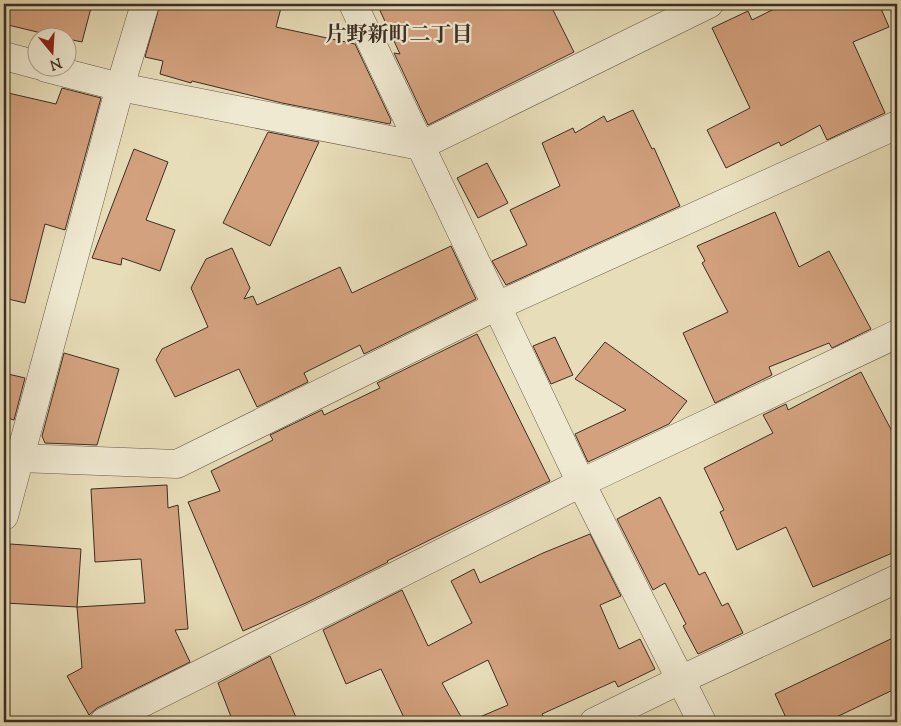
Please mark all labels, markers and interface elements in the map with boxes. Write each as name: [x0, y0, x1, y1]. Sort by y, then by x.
district label: 片野新町二丁目: [326, 21, 473, 51]
north arrow: [28, 28, 78, 78]
text: N: [47, 51, 64, 74]

